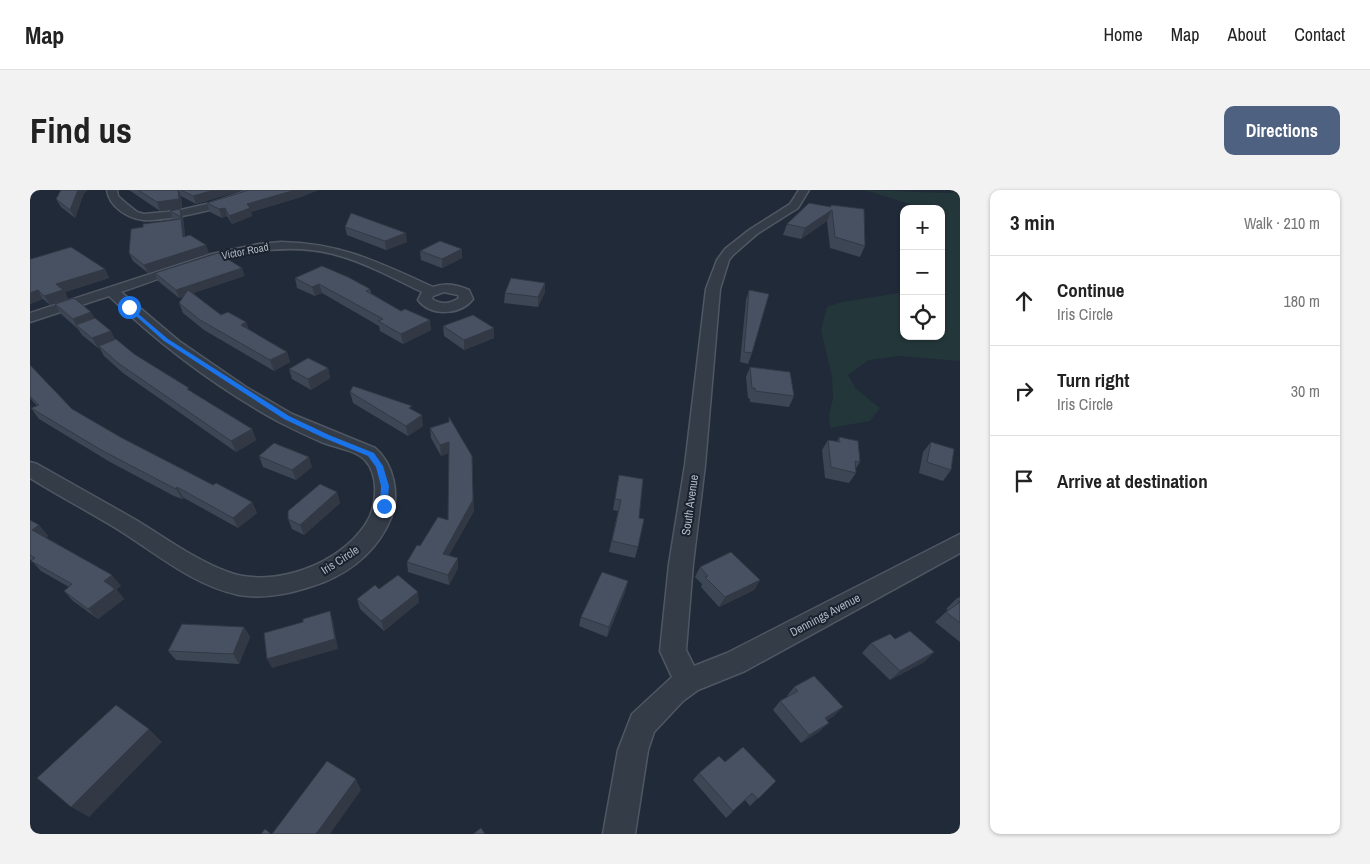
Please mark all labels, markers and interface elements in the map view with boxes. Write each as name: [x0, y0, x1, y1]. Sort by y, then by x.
text: Map: [25, 19, 64, 51]
text: Home: [1103, 22, 1143, 47]
text: Map: [1171, 22, 1200, 47]
text: About: [1228, 22, 1266, 47]
text: Contact: [1294, 22, 1345, 47]
button: Directions: [1224, 106, 1340, 155]
text: Find us: [30, 107, 132, 154]
map controls: [900, 205, 945, 340]
button: +: [900, 205, 945, 250]
text: 3 min: [1010, 208, 1055, 237]
text: Walk · 210 m: [1244, 212, 1320, 234]
street label: Victor Road: [220, 240, 270, 262]
button: −: [900, 250, 945, 295]
text: Continue: [1057, 277, 1125, 303]
icon: ahead: [1010, 287, 1038, 315]
text: 180 m: [1284, 290, 1320, 312]
button: locate: [900, 295, 945, 340]
route start: [118, 296, 141, 319]
text: Iris Circle: [1057, 303, 1113, 325]
text: Turn right: [1057, 367, 1129, 393]
icon: right: [1010, 377, 1038, 405]
text: 30 m: [1291, 380, 1320, 402]
text: Iris Circle: [1057, 393, 1113, 415]
icon: arrive: [1010, 467, 1038, 495]
text: Arrive at destination: [1057, 468, 1208, 494]
street label: South Avenue: [678, 474, 702, 536]
route end: [373, 495, 396, 518]
street label: Iris Circle: [318, 542, 362, 578]
street label: Dennings Avenue: [787, 590, 863, 640]

